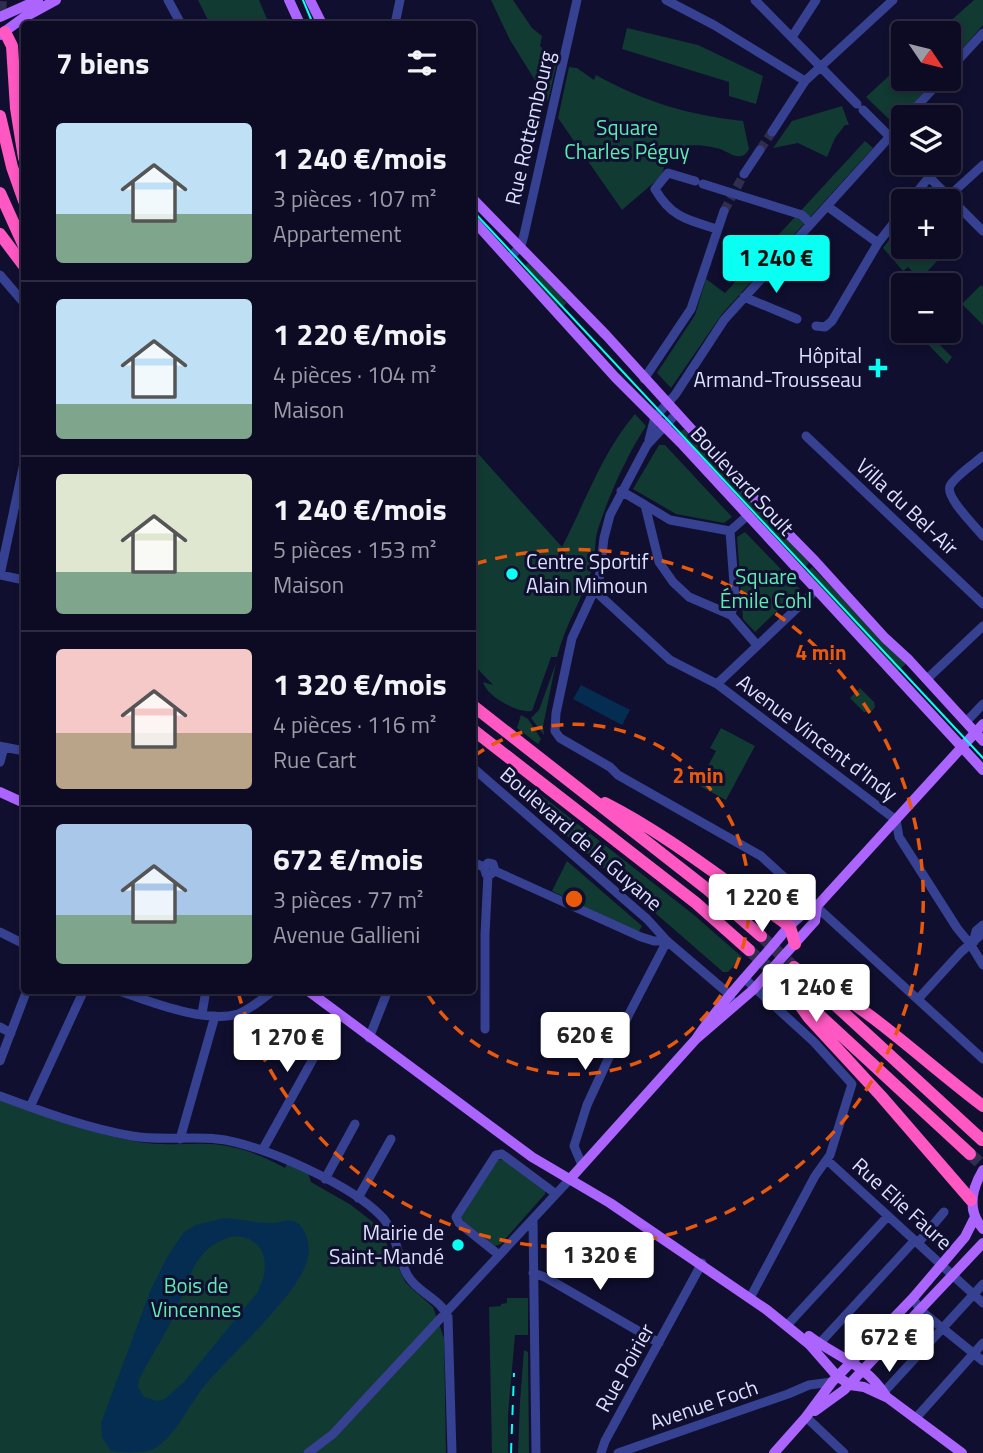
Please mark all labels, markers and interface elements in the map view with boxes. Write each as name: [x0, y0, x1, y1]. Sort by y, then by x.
north arrow: [891, 21, 961, 91]
map controls: [891, 21, 961, 343]
text: 7 biens: [56, 40, 150, 86]
icon: filters: [403, 44, 441, 82]
street label: Rue Rottembourg: [496, 47, 562, 208]
button: layers: [891, 105, 961, 175]
park label: Square Charles Péguy: [564, 111, 690, 167]
text: 1 240 €/mois: [273, 135, 447, 181]
icon: home: [112, 151, 196, 235]
text: 3 pièces · 107 m²: [273, 181, 436, 216]
button: +: [891, 189, 961, 259]
text: Appartement: [273, 216, 401, 251]
pin: 1 240 €: [711, 236, 841, 295]
text: 1 240 €: [739, 240, 813, 275]
button: −: [891, 273, 961, 343]
text: 1 220 €/mois: [273, 311, 447, 357]
icon: home: [112, 327, 196, 411]
place label: Hôpital Armand-Trousseau: [694, 339, 862, 395]
text: 4 pièces · 104 m²: [273, 357, 436, 392]
marker: Hôpital Armand-Trousseau: [868, 358, 888, 378]
text: Maison: [273, 392, 344, 427]
street label: Boulevard Soult: [683, 418, 802, 543]
street label: Villa du Bel-Air: [849, 450, 966, 562]
text: 1 240 €/mois: [273, 486, 447, 532]
icon: home: [112, 502, 196, 586]
text: 5 pièces · 153 m²: [273, 532, 436, 567]
place label: Centre Sportif Alain Mimoun: [526, 545, 648, 601]
park label: Square Émile Cohl: [720, 560, 812, 616]
marker: Centre Sportif Alain Mimoun: [504, 566, 520, 582]
text: Maison: [273, 567, 344, 602]
text: 4 min: [795, 636, 847, 668]
text: 1 320 €/mois: [273, 661, 447, 707]
street label: Avenue Vincent d'Indy: [730, 666, 905, 808]
icon: home: [112, 677, 196, 761]
text: 4 pièces · 116 m²: [273, 707, 436, 742]
text: Rue Cart: [273, 742, 356, 777]
street label: Boulevard de la Guyane: [493, 758, 670, 918]
text: 2 min: [672, 759, 724, 791]
text: 672 €/mois: [273, 836, 423, 882]
icon: home: [112, 852, 196, 936]
pin: 1 220 €: [697, 874, 827, 934]
text: 1 220 €: [725, 879, 799, 914]
text: 3 pièces · 77 m²: [273, 882, 424, 917]
centre of rings: [562, 887, 586, 911]
text: Avenue Gallieni: [273, 917, 420, 952]
pin: 1 240 €: [751, 964, 881, 1024]
text: 1 240 €: [779, 969, 853, 1004]
pin: 620 €: [536, 1012, 634, 1072]
pin: 1 270 €: [222, 1014, 352, 1074]
text: 620 €: [557, 1017, 613, 1052]
text: 1 270 €: [250, 1019, 324, 1054]
street label: Rue Elie Faure: [845, 1149, 960, 1257]
place label: Mairie de Saint-Mandé: [329, 1216, 444, 1272]
pin: 1 320 €: [535, 1232, 665, 1292]
marker: Mairie de Saint-Mandé: [450, 1237, 466, 1253]
text: 1 320 €: [563, 1237, 637, 1272]
park label: Bois de Vincennes: [151, 1269, 241, 1325]
pin: 672 €: [840, 1314, 938, 1374]
street label: Rue Poirier: [587, 1317, 662, 1418]
text: 672 €: [861, 1319, 917, 1354]
street label: Avenue Foch: [645, 1371, 762, 1437]

